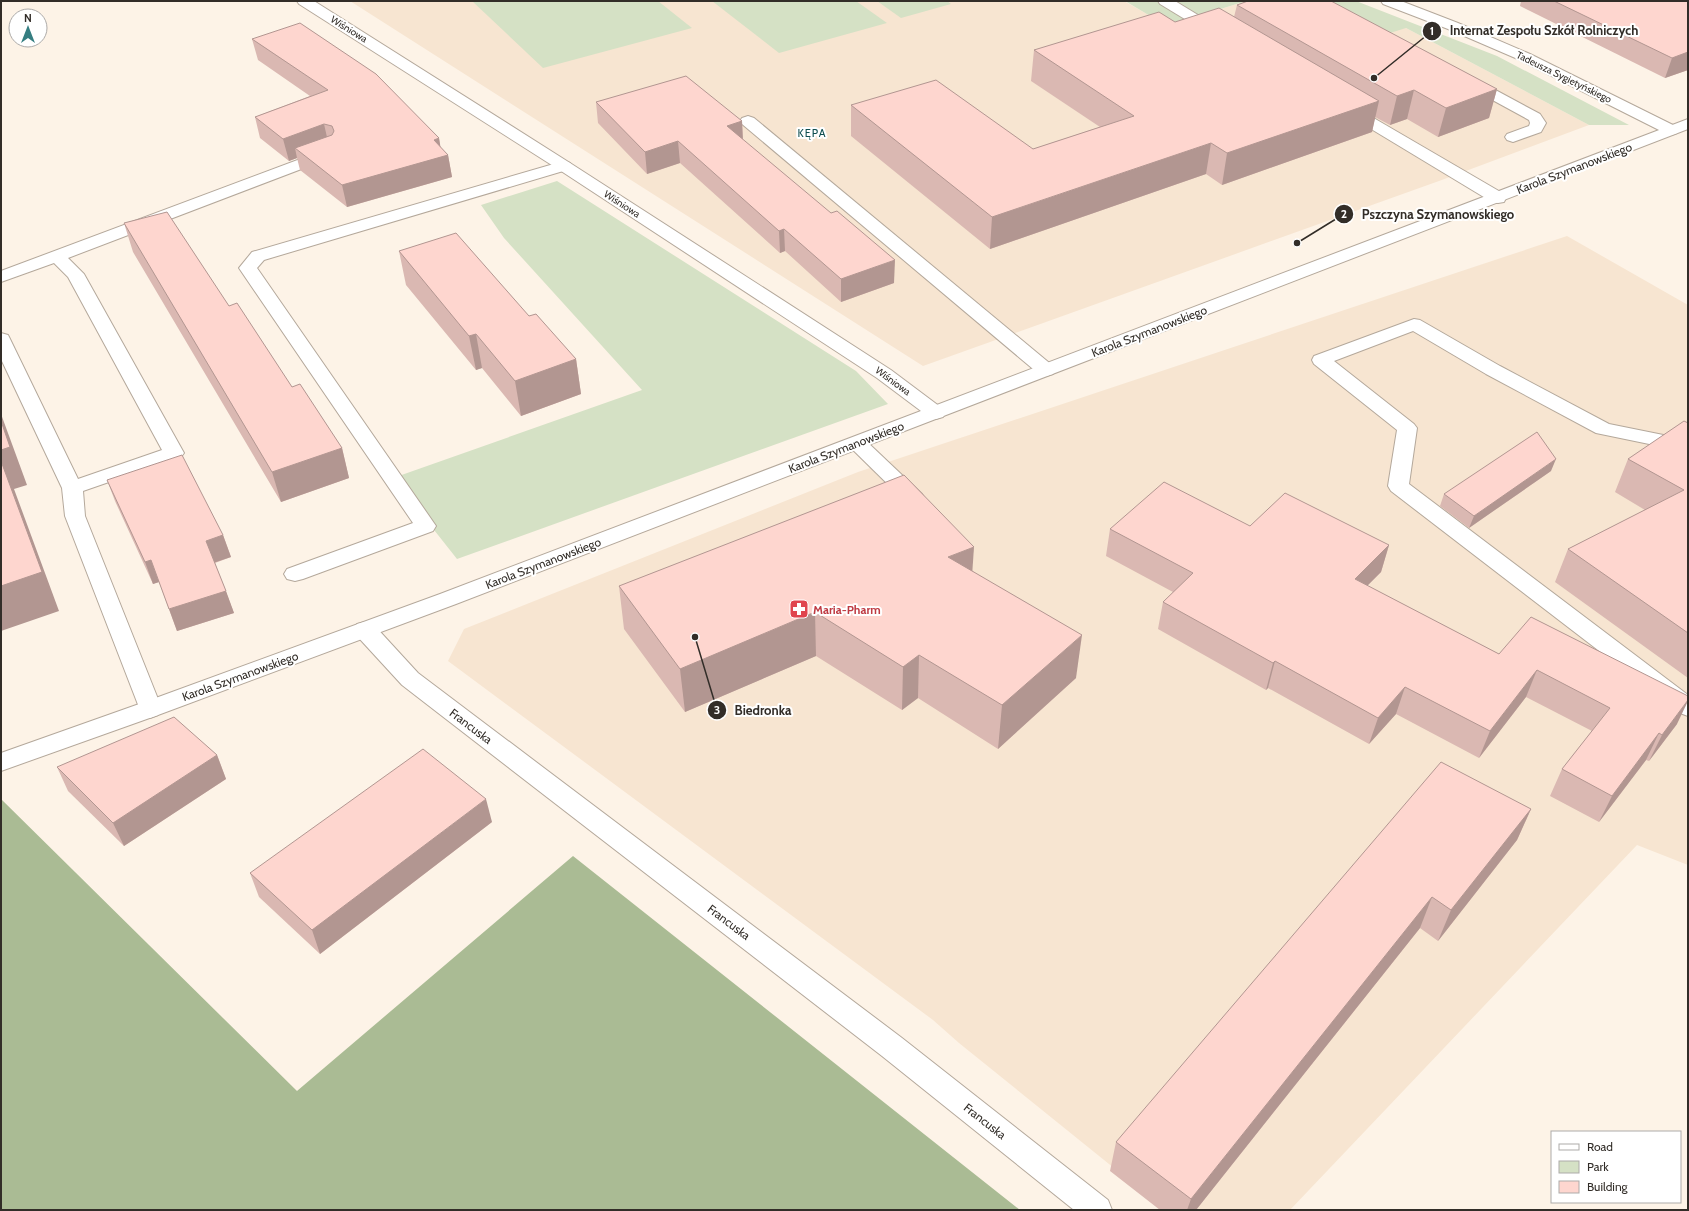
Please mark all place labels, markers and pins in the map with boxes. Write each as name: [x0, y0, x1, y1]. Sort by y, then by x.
callout: Internat Zespołu Szkół Rolniczych: [1422, 18, 1647, 43]
callout: Pszczyna Szymanowskiego: [1334, 201, 1522, 226]
pharmacy icon: Maria-Pharm: [788, 598, 810, 620]
place label: Maria-Pharm: [813, 602, 881, 617]
callout: Biedronka: [707, 698, 799, 723]

